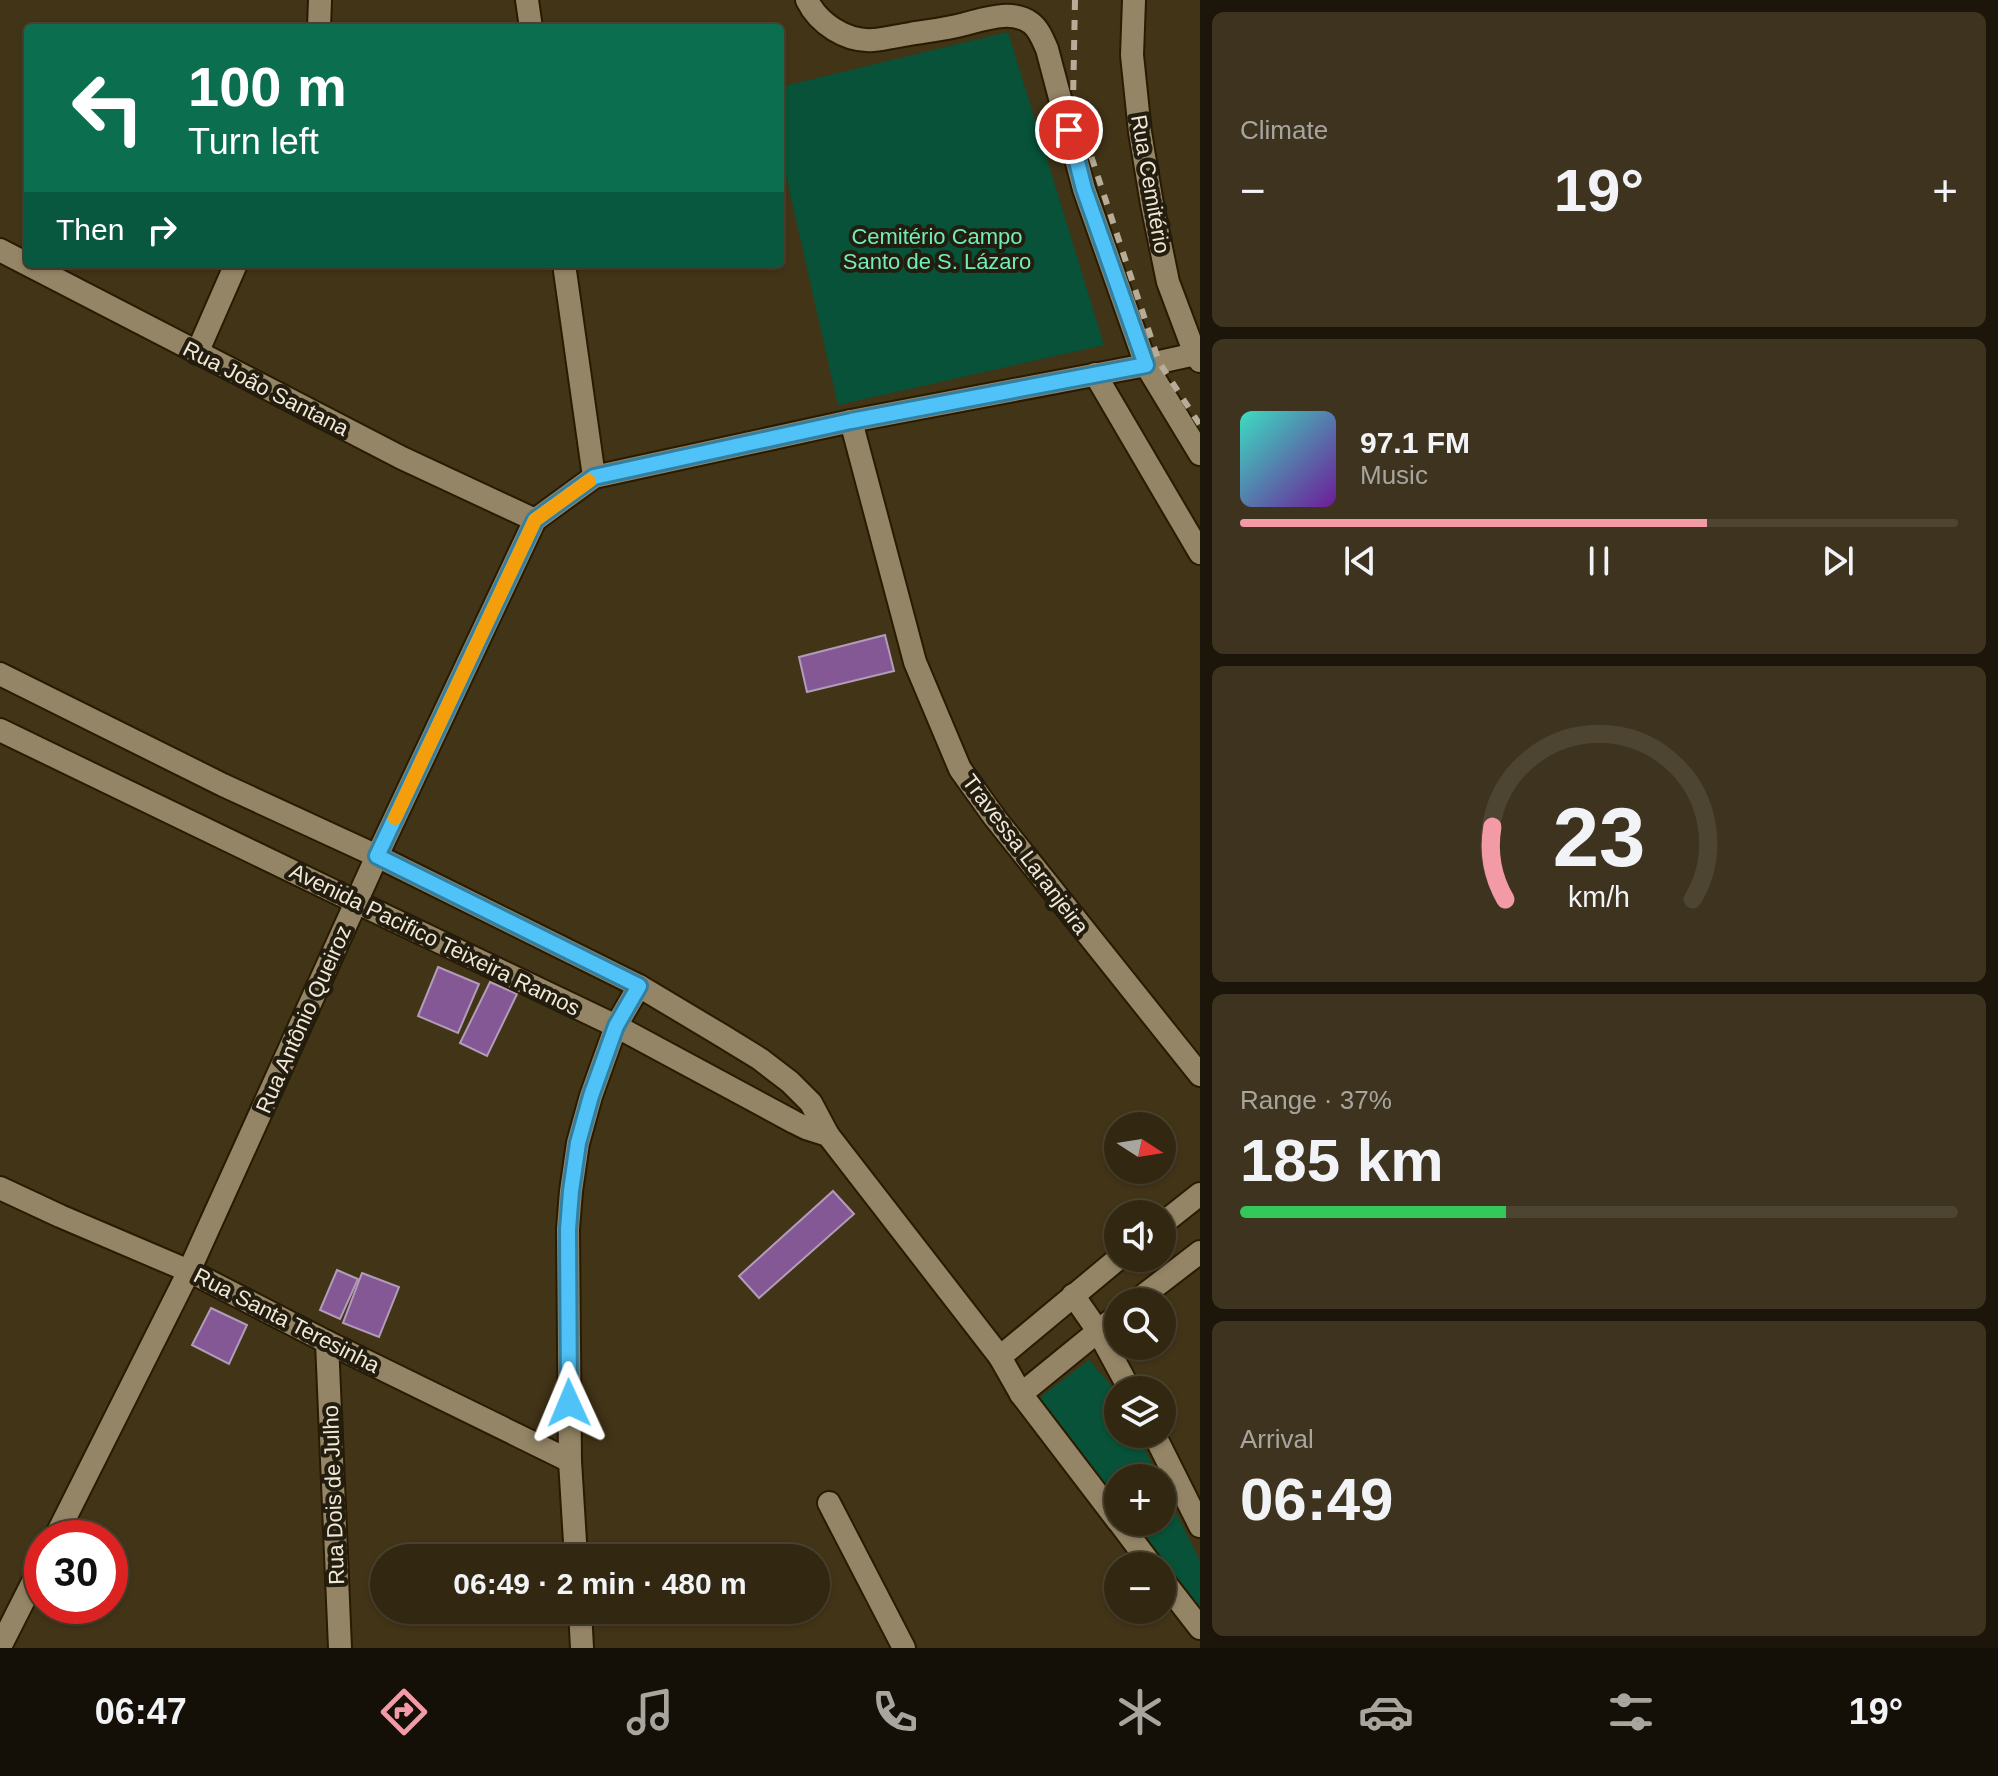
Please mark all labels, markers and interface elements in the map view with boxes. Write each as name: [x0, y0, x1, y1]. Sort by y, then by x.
text: 100 m: [188, 55, 347, 118]
icon: left: [56, 56, 160, 160]
pin: [1035, 96, 1103, 164]
icon: arrive: [1047, 108, 1091, 152]
street label: Rua Cemitério: [1126, 113, 1175, 255]
text: Climate: [1240, 115, 1328, 145]
text: Turn left: [188, 121, 319, 162]
text: 19°: [1554, 157, 1644, 224]
text: −: [1240, 166, 1266, 215]
text: +: [1932, 166, 1958, 215]
icon: right: [140, 208, 184, 252]
text: Then: [56, 213, 124, 246]
park label: Cemitério Campo Santo de S. Lázaro: [843, 224, 1031, 274]
street label: Rua João Santana: [179, 336, 353, 441]
text: 97.1 FM: [1360, 426, 1470, 459]
text: Music: [1360, 460, 1428, 490]
icon: previous: [1338, 539, 1382, 583]
icon: pause: [1577, 539, 1621, 583]
icon: next: [1816, 539, 1860, 583]
street label: Travessa Laranjeira: [957, 769, 1094, 940]
text: 23: [1553, 791, 1645, 884]
street label: Avenida Pacifico Teixeira Ramos: [286, 858, 584, 1021]
text: km/h: [1568, 881, 1630, 913]
street label: Rua Antônio Queiroz: [251, 921, 356, 1117]
text: Range · 37%: [1240, 1085, 1392, 1115]
north arrow: [1104, 1112, 1176, 1184]
map controls: [1104, 1112, 1176, 1624]
text: 185 km: [1240, 1127, 1444, 1194]
button: sound: [1104, 1200, 1176, 1272]
street label: Rua Santa Teresinha: [190, 1263, 384, 1378]
button: search: [1104, 1288, 1176, 1360]
position arrow: [527, 1361, 611, 1445]
button: layers: [1104, 1376, 1176, 1448]
street label: Rua Dois de Julho: [318, 1405, 349, 1585]
text: Arrival: [1240, 1424, 1314, 1454]
button: +: [1104, 1464, 1176, 1536]
text: 06:49: [1240, 1466, 1393, 1533]
speed limit sign: 30: [24, 1520, 128, 1624]
button: −: [1104, 1552, 1176, 1624]
text: 06:49 · 2 min · 480 m: [453, 1567, 747, 1600]
icon: directions: [376, 1684, 432, 1740]
icon: music: [622, 1684, 678, 1740]
icon: phone: [867, 1684, 923, 1740]
icon: climate: [1112, 1684, 1168, 1740]
icon: car: [1358, 1684, 1414, 1740]
icon: filters: [1603, 1684, 1659, 1740]
text: 06:47: [95, 1691, 187, 1732]
text: 19°: [1849, 1691, 1903, 1732]

